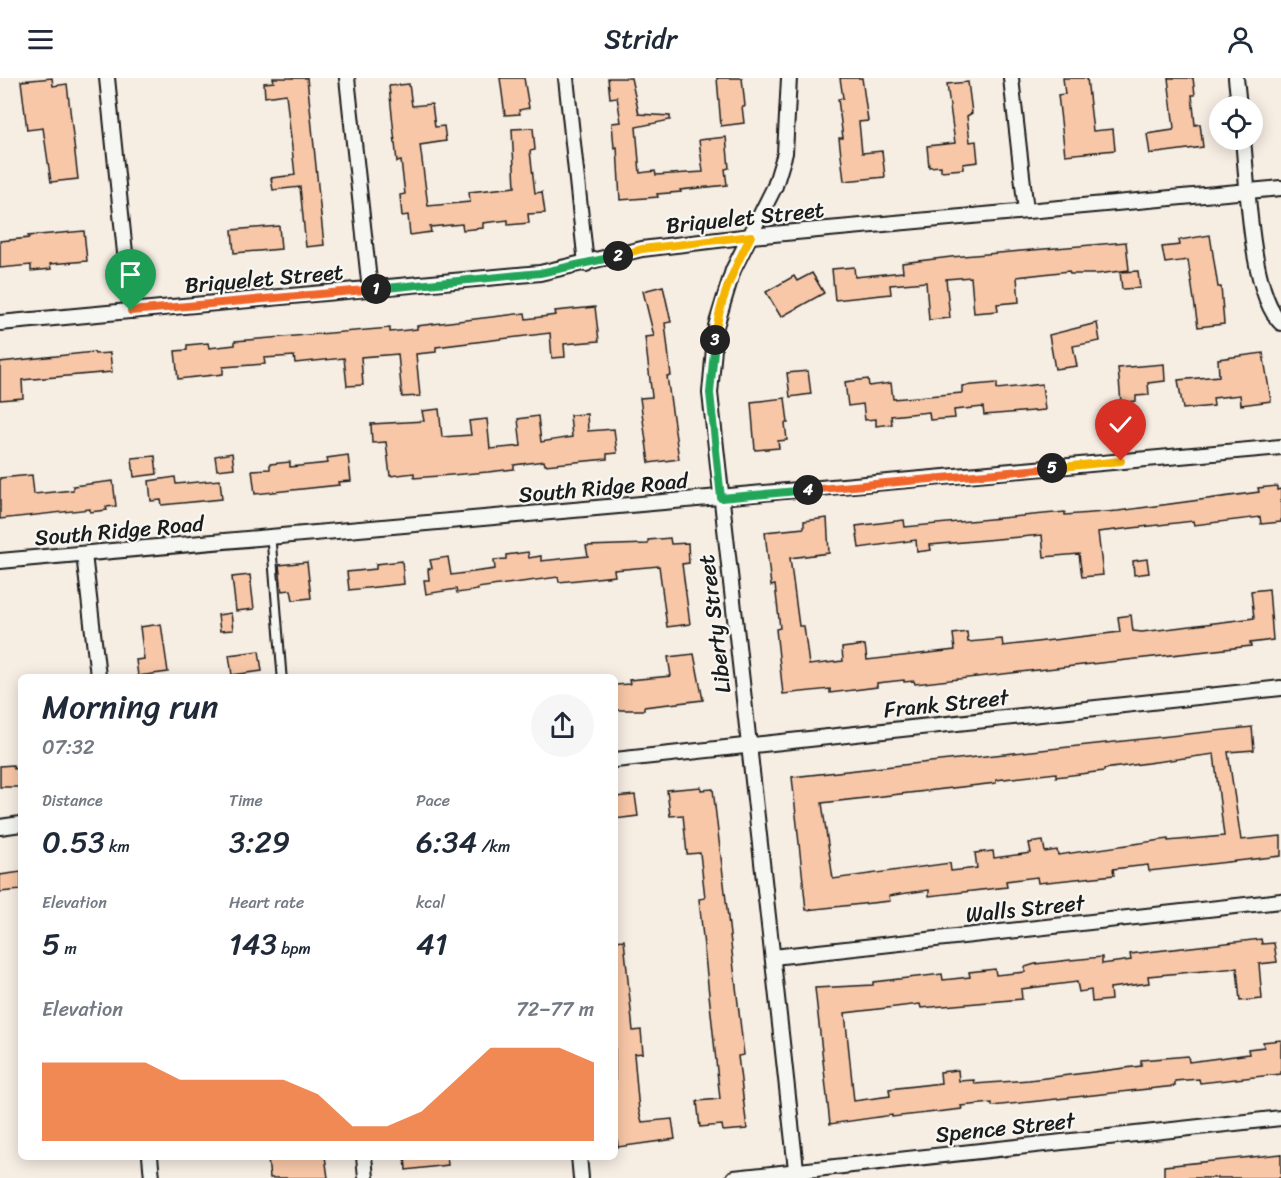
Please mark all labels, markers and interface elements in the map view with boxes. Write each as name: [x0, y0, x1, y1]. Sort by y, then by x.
text: Stridr: [604, 15, 677, 63]
icon: menu: [24, 23, 57, 56]
icon: person: [1224, 23, 1257, 56]
map controls: [1209, 96, 1263, 150]
button: locate: [1209, 96, 1263, 150]
street label: Briquelet Street: [664, 190, 827, 245]
pin: 2: [603, 241, 633, 271]
text: 2: [613, 241, 623, 270]
pin: [105, 249, 156, 311]
street label: Briquelet Street: [183, 252, 345, 305]
icon: arrive: [114, 258, 147, 291]
pin: 1: [361, 274, 391, 304]
text: 1: [373, 274, 379, 303]
pin: 3: [700, 325, 730, 355]
text: 3: [711, 325, 719, 354]
pin: [1095, 399, 1146, 461]
icon: check: [1104, 408, 1137, 441]
pin: 5: [1037, 453, 1067, 483]
text: 5: [1047, 453, 1057, 482]
street label: South Ridge Road: [517, 461, 691, 514]
pin: 4: [793, 475, 823, 505]
text: 4: [803, 475, 813, 504]
street label: South Ridge Road: [33, 504, 207, 557]
street label: Liberty Street: [687, 552, 742, 695]
street label: Frank Street: [882, 677, 1011, 729]
text: Morning run: [42, 678, 218, 736]
button: share: [531, 694, 594, 757]
text: 07:32: [42, 730, 95, 765]
text: Distance: [42, 786, 103, 815]
text: Time: [229, 786, 263, 815]
text: Pace: [416, 786, 450, 815]
text: 0.53: [42, 815, 105, 869]
text: 3:29: [229, 815, 290, 869]
text: 6:34: [416, 815, 477, 869]
text: km: [105, 832, 130, 861]
text: /km: [477, 832, 510, 861]
street label: Walls Street: [964, 883, 1088, 934]
text: Elevation: [42, 888, 107, 917]
text: Heart rate: [229, 888, 304, 917]
text: kcal: [416, 888, 445, 917]
text: 5: [42, 917, 60, 971]
text: 143: [229, 917, 277, 971]
text: 41: [416, 917, 448, 971]
text: m: [60, 934, 77, 963]
text: bpm: [277, 934, 311, 963]
text: Elevation: [42, 992, 123, 1027]
text: 72–77 m: [516, 992, 594, 1027]
street label: Spence Street: [933, 1101, 1078, 1154]

